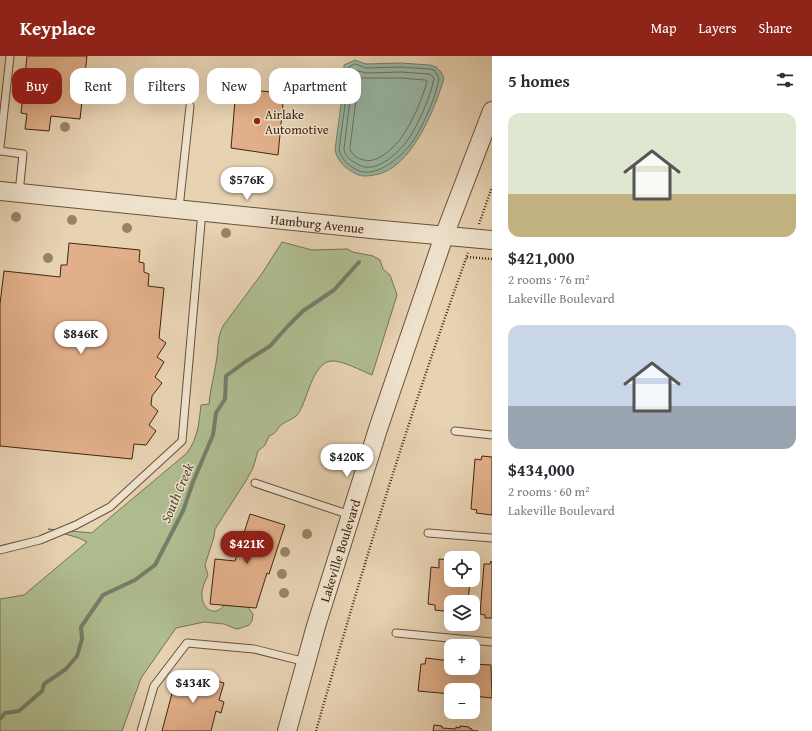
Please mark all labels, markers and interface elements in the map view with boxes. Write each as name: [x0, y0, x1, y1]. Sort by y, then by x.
text: Keyplace: [20, 14, 96, 42]
text: Map: [651, 18, 677, 38]
text: Layers: [699, 18, 737, 38]
text: Share: [759, 18, 792, 38]
chip: Buy: [12, 68, 62, 104]
chip: Rent: [70, 68, 126, 104]
chip: Filters: [134, 68, 199, 104]
chip: New: [207, 68, 261, 104]
chip: Apartment: [269, 68, 361, 104]
text: 5 homes: [508, 68, 570, 93]
icon: filters: [774, 69, 796, 91]
place label: Airlake Automotive: [265, 105, 329, 139]
marker: Airlake Automotive: [252, 116, 262, 126]
icon: home: [616, 139, 688, 211]
pin: $576K: [219, 167, 275, 201]
text: $576K: [229, 170, 265, 189]
street label: Hamburg Avenue: [270, 209, 365, 238]
text: $421,000: [508, 245, 574, 270]
text: 2 rooms · 76 m²: [508, 270, 590, 289]
text: Lakeville Boulevard: [508, 289, 615, 308]
pin: $846K: [53, 321, 109, 355]
text: $846K: [63, 324, 99, 343]
icon: home: [616, 351, 688, 423]
pin: $420K: [319, 444, 375, 478]
text: $420K: [329, 447, 365, 466]
text: $434,000: [508, 457, 574, 482]
water label: South Creek: [155, 459, 199, 526]
text: 2 rooms · 60 m²: [508, 482, 590, 501]
street label: Lakeville Boulevard: [315, 497, 365, 604]
text: Lakeville Boulevard: [508, 501, 615, 520]
pin: $421K: [219, 531, 275, 565]
text: $421K: [229, 534, 265, 553]
map controls: [444, 551, 480, 719]
button: locate: [444, 551, 480, 587]
button: layers: [444, 595, 480, 631]
button: +: [444, 639, 480, 675]
pin: $434K: [165, 670, 221, 704]
text: $434K: [175, 673, 211, 692]
button: −: [444, 683, 480, 719]

